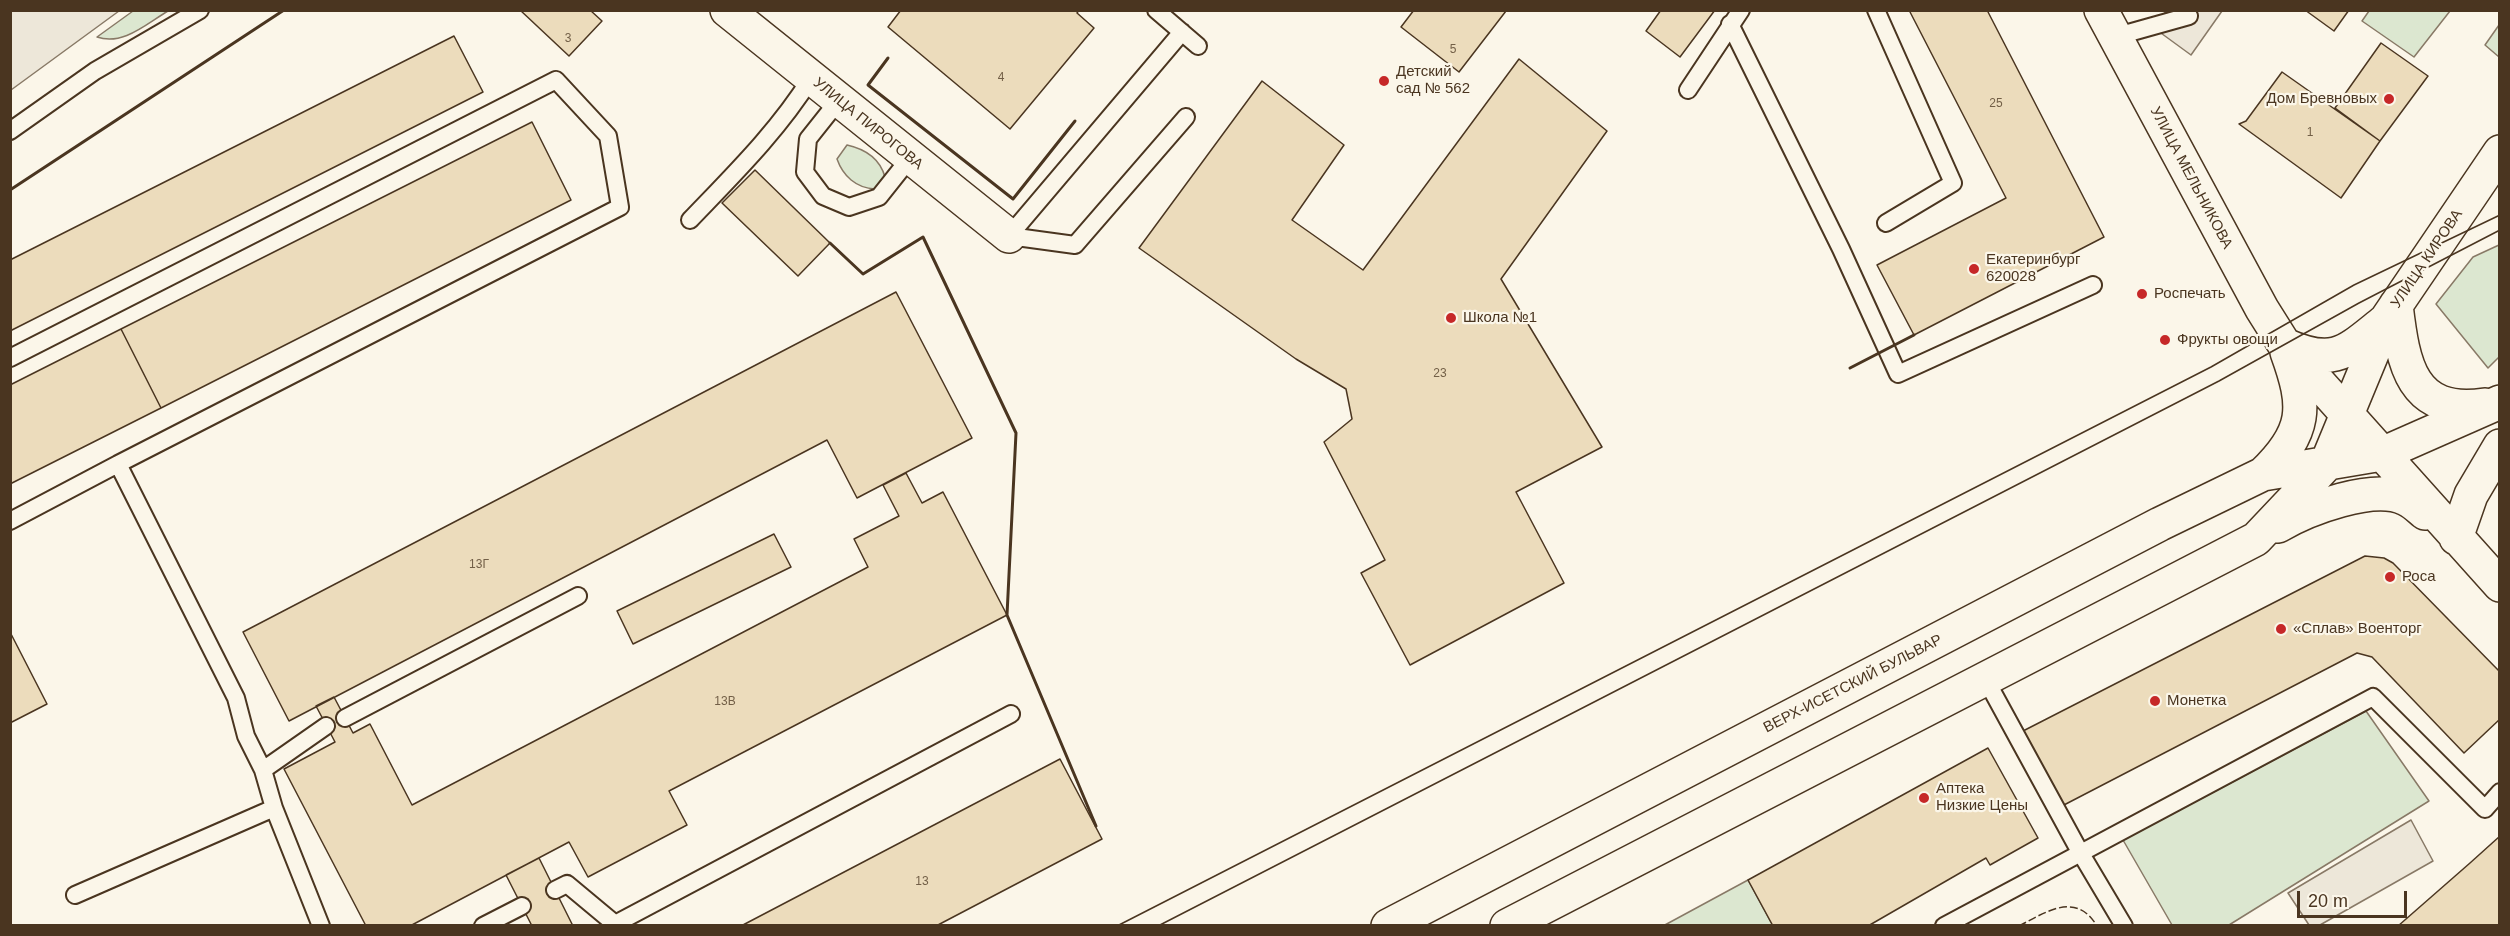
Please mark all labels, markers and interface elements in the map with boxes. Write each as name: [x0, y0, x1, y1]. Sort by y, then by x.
house number: 3: [565, 32, 571, 46]
house number: 5: [1450, 43, 1456, 57]
place label: Детский сад № 562: [1396, 63, 1470, 98]
house number: 4: [998, 71, 1004, 85]
street label: УЛИЦА ПИРОГОВА: [809, 74, 927, 174]
marker: Детский сад № 562: [1377, 74, 1391, 88]
place label: Дом Бревновых: [2266, 90, 2377, 108]
marker: Дом Бревновых: [2382, 92, 2396, 106]
house number: 25: [1989, 97, 2003, 111]
street label: УЛИЦА МЕЛЬНИКОВА: [2146, 104, 2236, 252]
house number: 1: [2307, 126, 2313, 140]
street label: УЛИЦА КИРОВА: [2387, 206, 2467, 312]
place label: Екатеринбург 620028: [1986, 251, 2080, 286]
marker: Екатеринбург 620028: [1967, 262, 1981, 276]
place label: Роспечать: [2154, 285, 2226, 303]
marker: Роспечать: [2135, 287, 2149, 301]
place label: Школа №1: [1463, 309, 1537, 327]
marker: Школа №1: [1444, 311, 1458, 325]
place label: Фрукты овощи: [2177, 331, 2278, 349]
marker: Фрукты овощи: [2158, 333, 2172, 347]
house number: 23: [1433, 367, 1447, 381]
house number: 13Г: [469, 558, 489, 572]
place label: Роса: [2402, 568, 2436, 586]
marker: Роса: [2383, 570, 2397, 584]
place label: «Сплав» Военторг: [2293, 620, 2422, 638]
marker: «Сплав» Военторг: [2274, 622, 2288, 636]
street label: ВЕРХ-ИСЕТСКИЙ БУЛЬВАР: [1761, 631, 1945, 737]
place label: Монетка: [2167, 692, 2226, 710]
marker: Монетка: [2148, 694, 2162, 708]
house number: 13В: [714, 695, 736, 709]
place label: Аптека Низкие Цены: [1936, 780, 2028, 815]
marker: Аптека Низкие Цены: [1917, 791, 1931, 805]
house number: 13: [915, 875, 929, 889]
scale bar: [2300, 879, 2410, 917]
text: 20 m: [2308, 891, 2348, 911]

